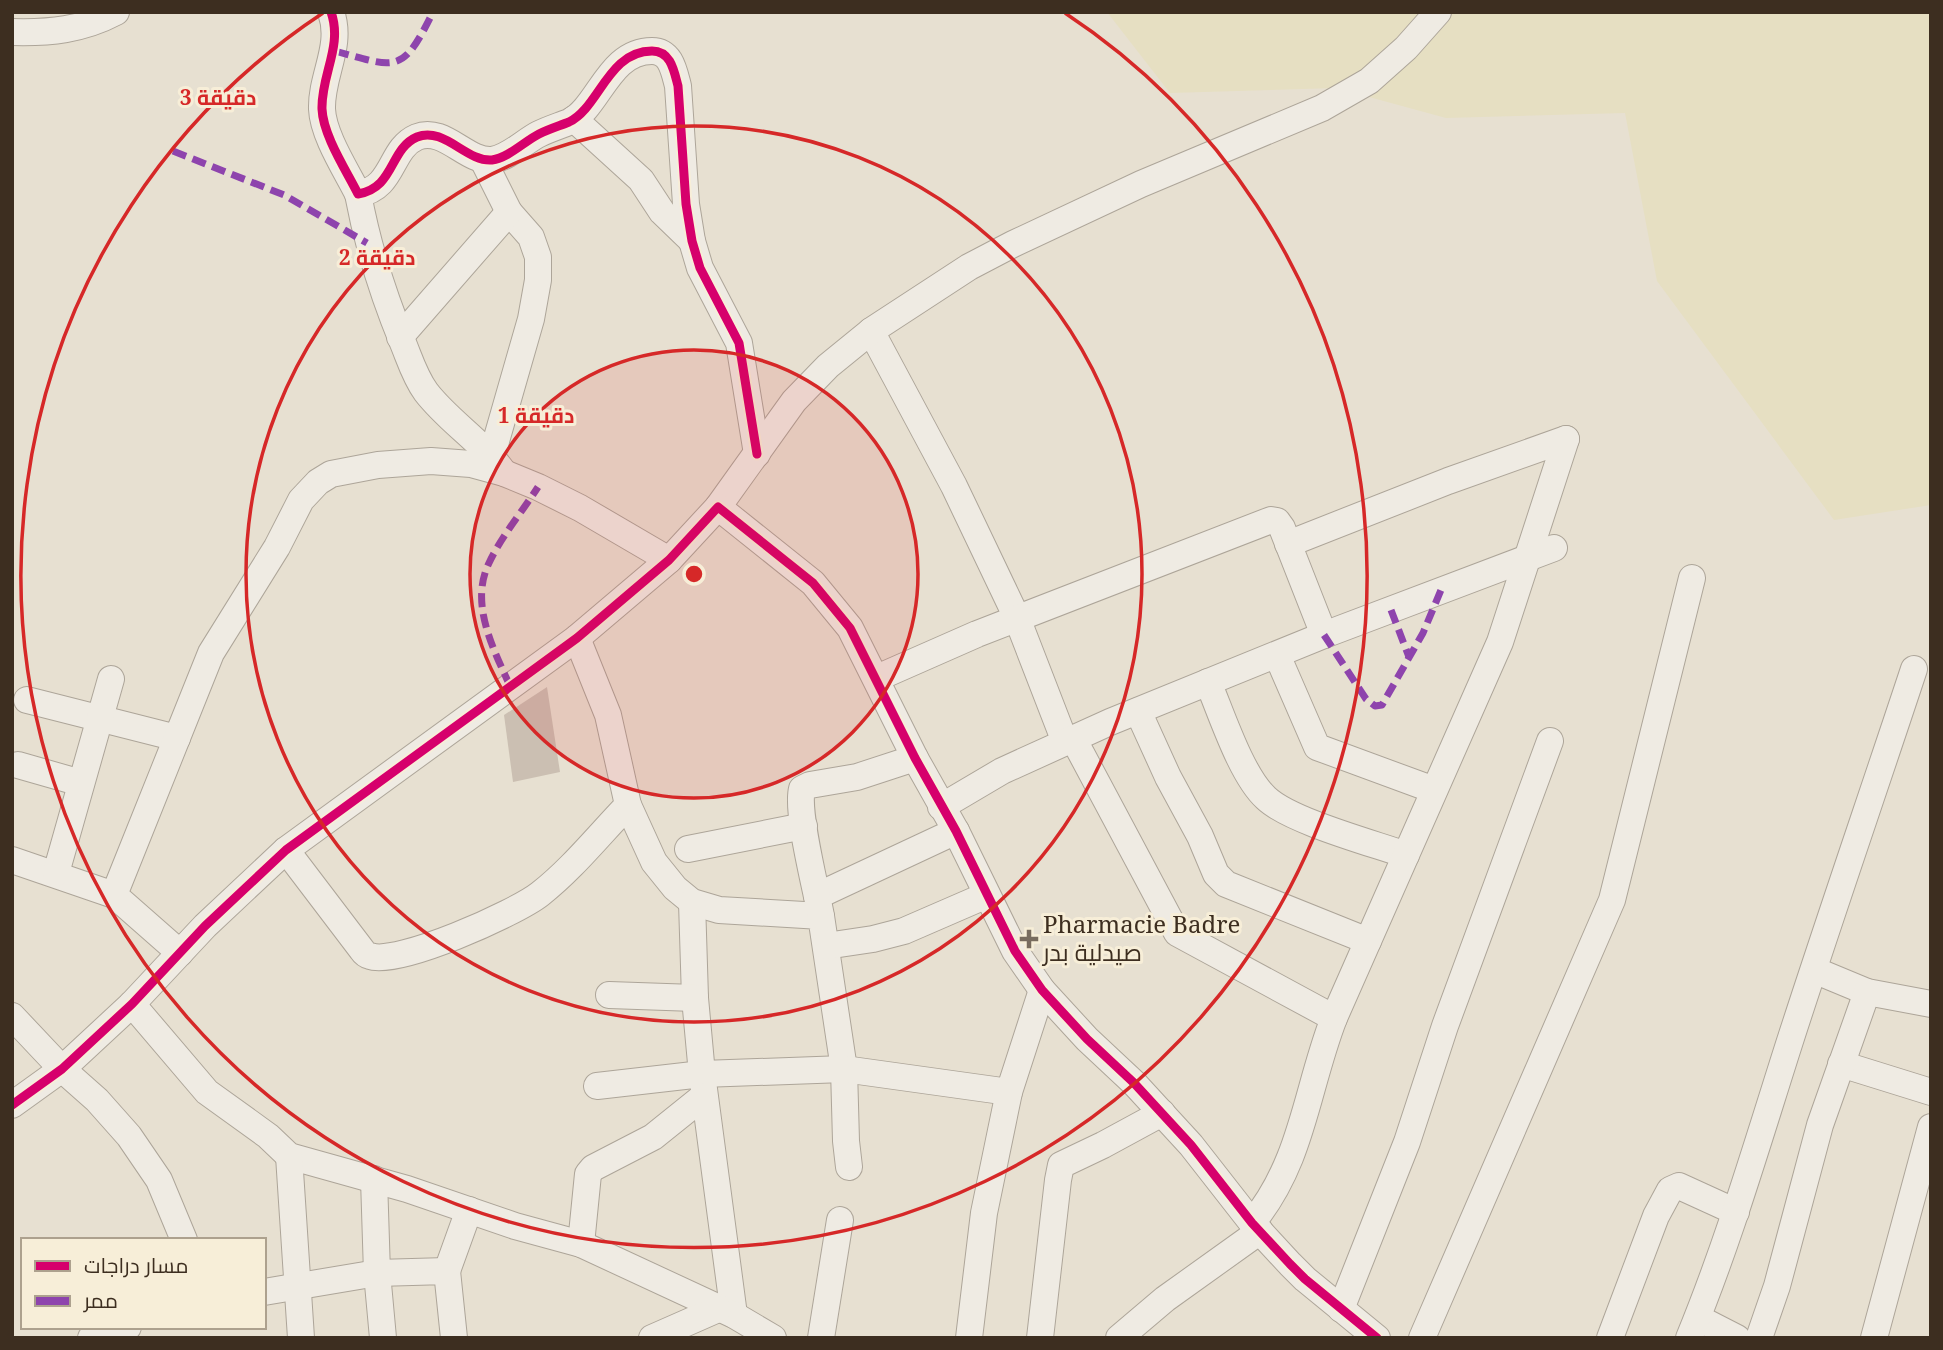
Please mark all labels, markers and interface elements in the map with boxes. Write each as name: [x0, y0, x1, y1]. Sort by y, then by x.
text: 3 دقيقة: [180, 83, 256, 111]
text: 2 دقيقة: [339, 243, 415, 271]
text: 1 دقيقة: [498, 401, 574, 429]
centre of rings: [682, 562, 706, 586]
place label: Pharmacie Badre صيدلية بدر: [1041, 907, 1240, 968]
marker: Pharmacie Badre صيدلية بدر: [1021, 931, 1037, 947]
legend: [21, 1238, 266, 1329]
text: مسار دراجات: [84, 1251, 188, 1279]
text: ممر: [83, 1286, 118, 1314]

